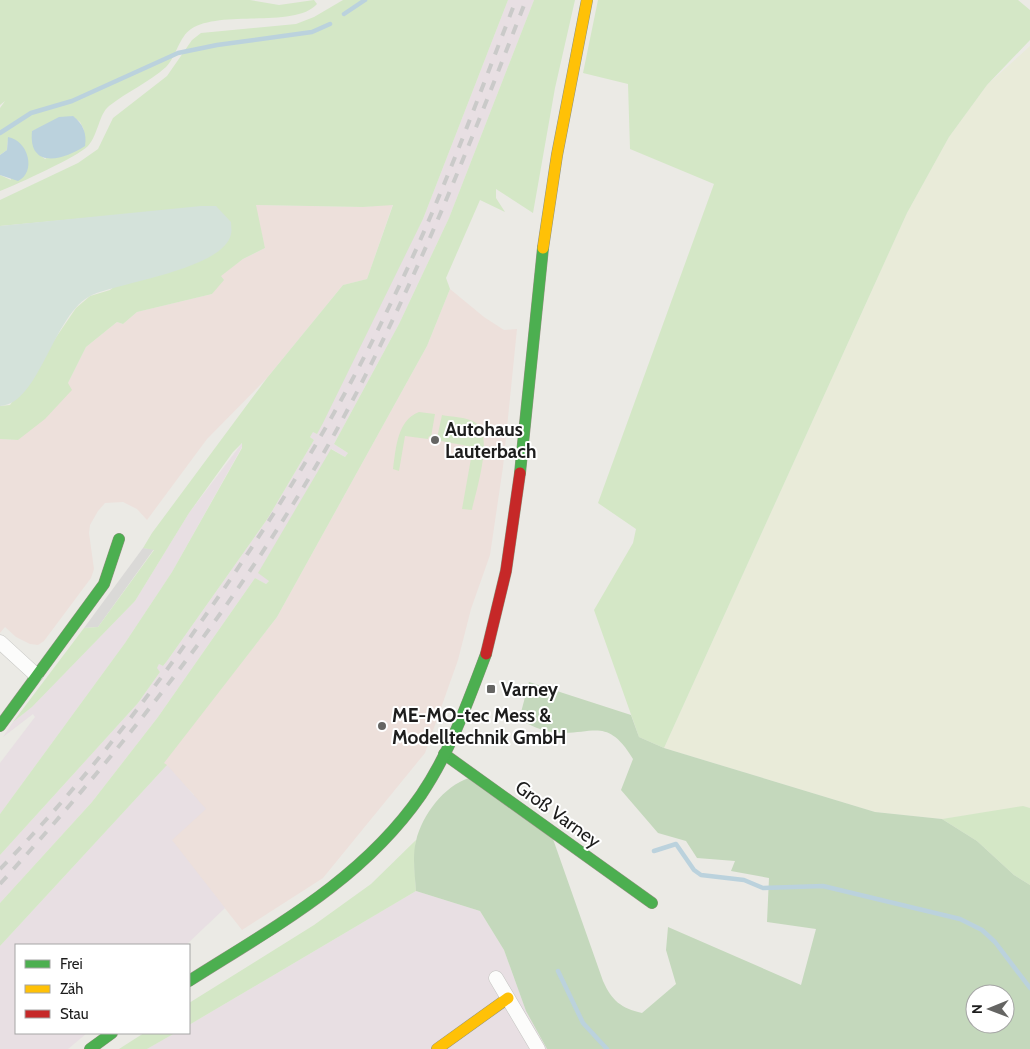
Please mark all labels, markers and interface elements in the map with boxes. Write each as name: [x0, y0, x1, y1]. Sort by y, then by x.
place label: Autohaus Lauterbach: [445, 418, 536, 463]
marker: Autohaus Lauterbach: [429, 434, 441, 446]
place label: Varney: [501, 678, 559, 701]
marker: Varney: [485, 683, 497, 695]
place label: ME-MO-tec Mess & Modelltechnik GmbH: [392, 704, 566, 749]
marker: ME-MO-tec Mess & Modelltechnik GmbH: [376, 720, 388, 732]
street label: Groß Varney: [511, 775, 605, 853]
legend: [15, 944, 190, 1034]
text: Frei: [60, 955, 83, 973]
text: Zäh: [60, 980, 83, 998]
north arrow: [965, 984, 1015, 1034]
text: N: [968, 1004, 986, 1014]
text: Stau: [60, 1005, 89, 1023]

